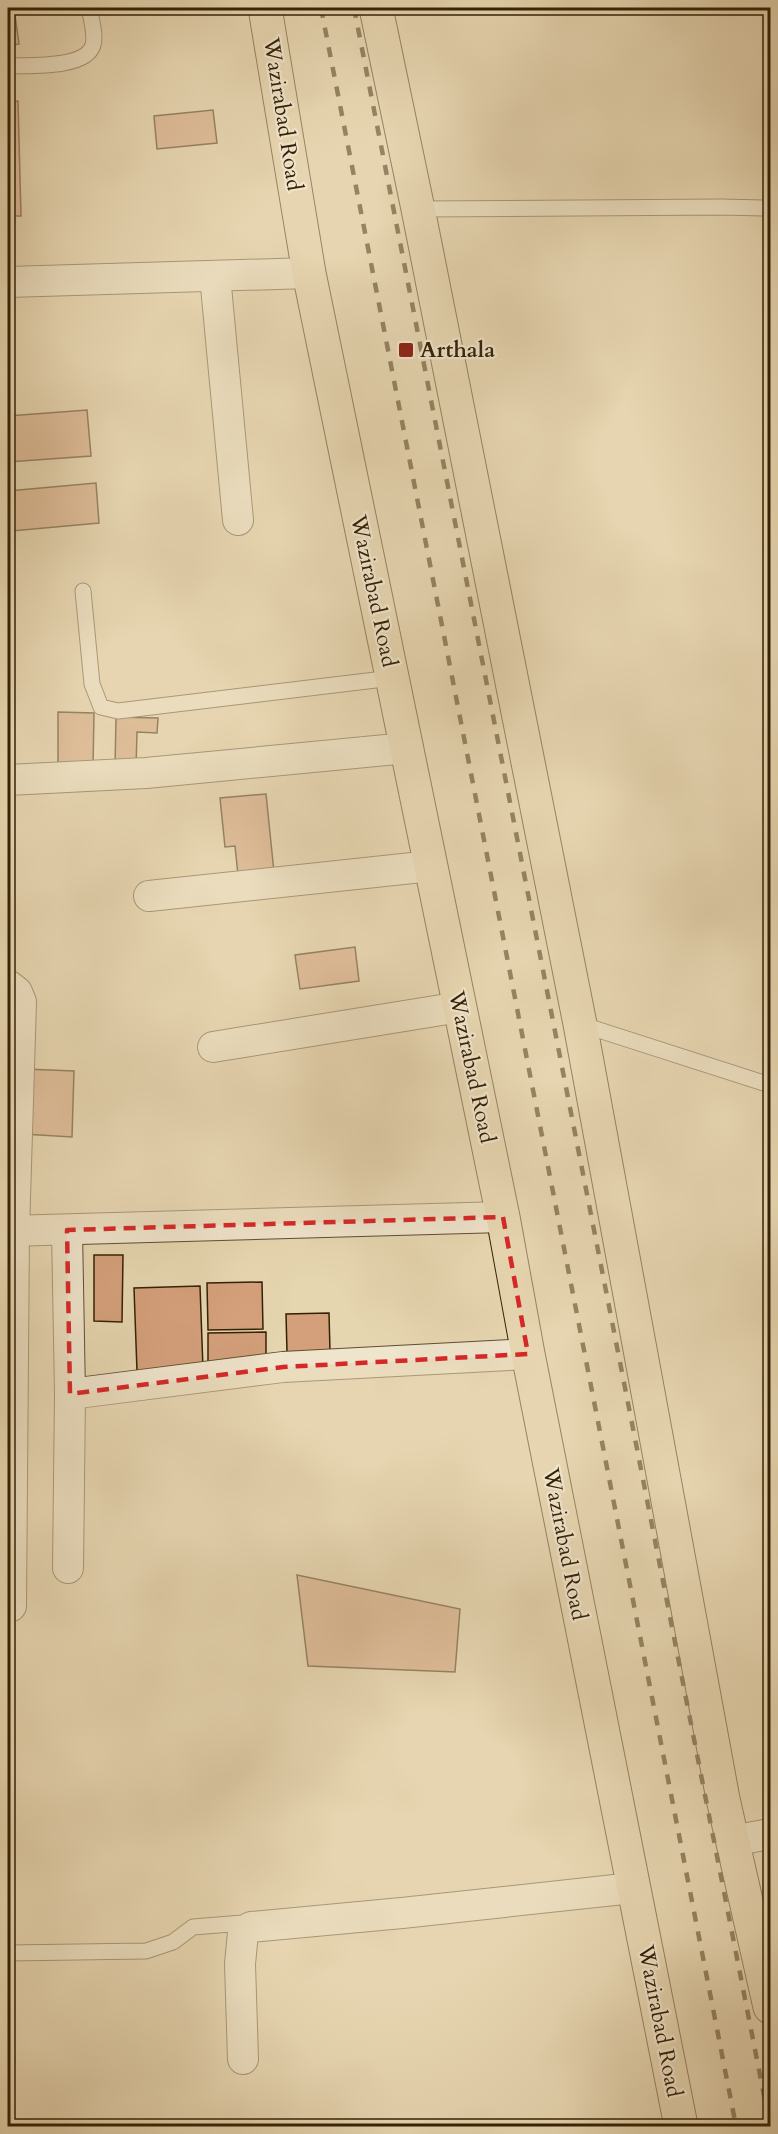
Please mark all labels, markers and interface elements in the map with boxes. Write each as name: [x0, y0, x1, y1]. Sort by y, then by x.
street label: Wazirabad Road: [256, 34, 310, 193]
place label: Arthala: [420, 335, 495, 365]
marker: Arthala: [397, 341, 415, 359]
street label: Wazirabad Road: [343, 511, 405, 670]
street label: Wazirabad Road: [441, 987, 503, 1146]
street label: Wazirabad Road: [535, 1464, 595, 1623]
street label: Wazirabad Road: [630, 1941, 690, 2100]

